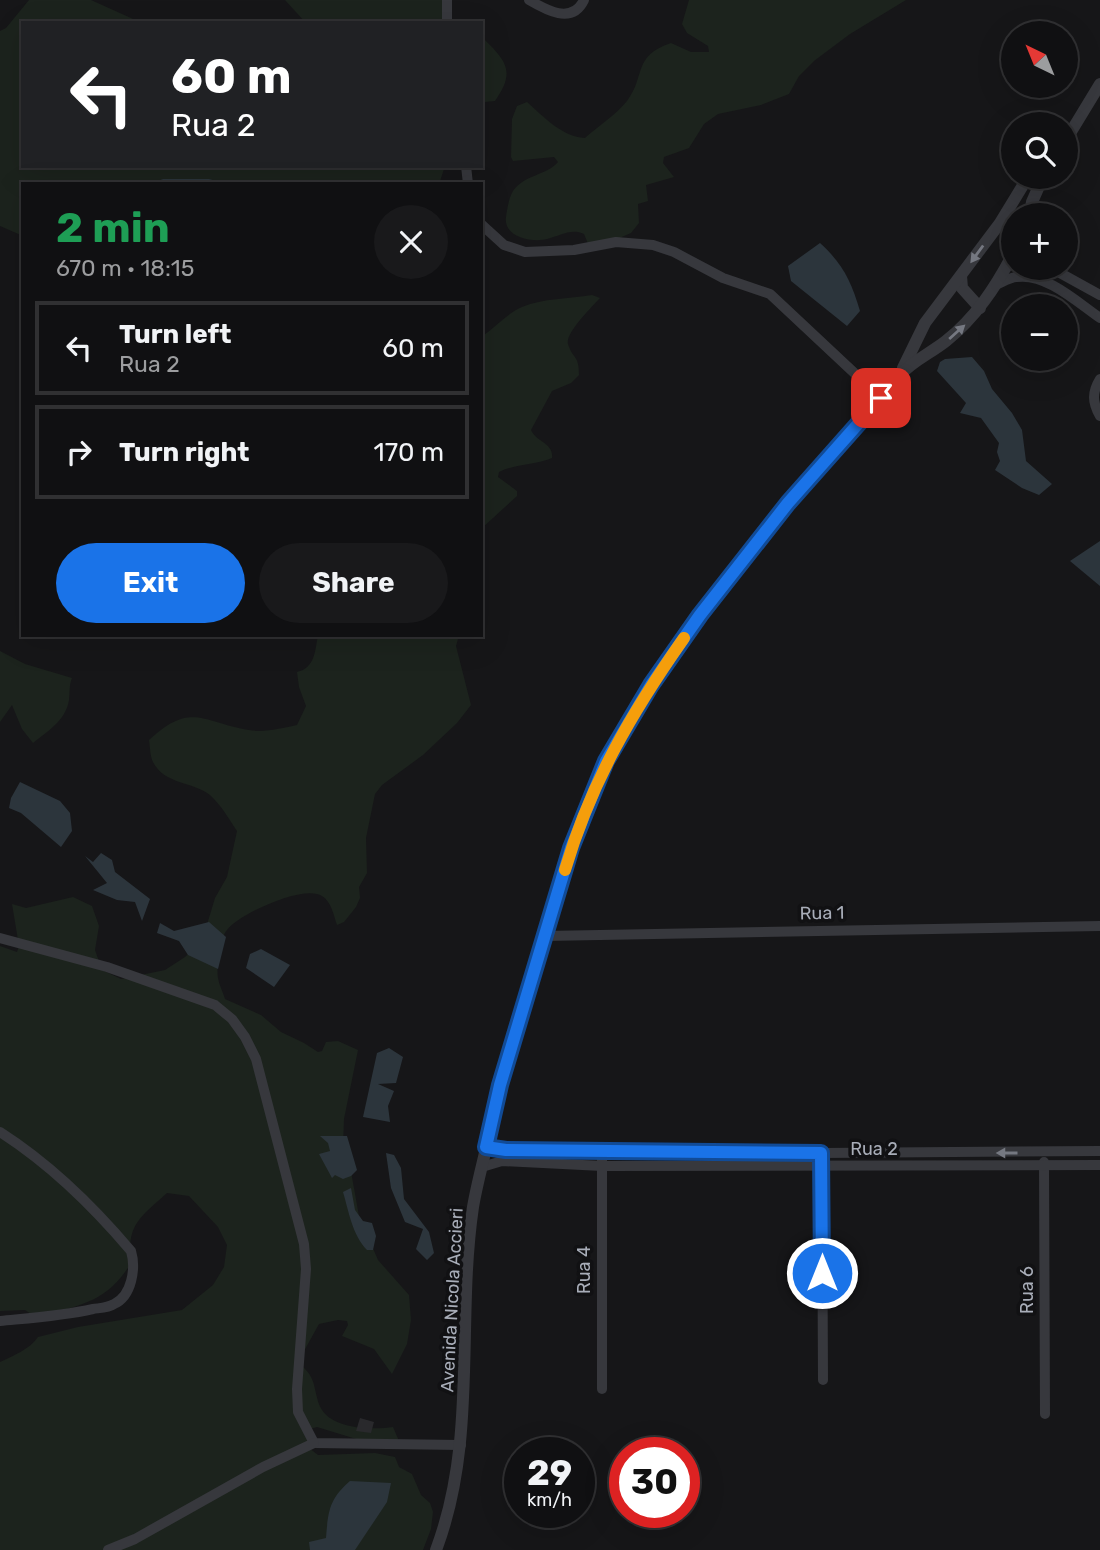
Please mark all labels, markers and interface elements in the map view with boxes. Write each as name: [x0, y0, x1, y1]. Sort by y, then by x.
north arrow: [1001, 21, 1078, 98]
map controls: [1001, 21, 1078, 371]
text: 60 m: [171, 47, 292, 105]
icon: left: [56, 49, 147, 140]
text: Rua 2: [171, 106, 256, 144]
button: search: [1001, 112, 1078, 189]
text: 2 min: [56, 203, 170, 253]
button: +: [1001, 203, 1078, 280]
button: close: [374, 205, 448, 279]
one-way arrow: [970, 245, 984, 263]
text: 670 m · 18:15: [56, 254, 194, 282]
button: −: [1001, 294, 1078, 371]
text: Turn left: [119, 319, 231, 350]
one-way arrow: [948, 324, 965, 340]
icon: left: [60, 329, 98, 367]
text: 60 m: [382, 333, 444, 364]
text: Rua 2: [119, 350, 180, 378]
pin: [851, 368, 911, 428]
icon: arrive: [862, 379, 900, 417]
icon: right: [60, 433, 98, 471]
text: Turn right: [119, 437, 249, 468]
text: 170 m: [374, 437, 444, 468]
button: Exit: [56, 543, 245, 623]
button: Share: [259, 543, 448, 623]
street label: Rua 1: [799, 902, 845, 924]
street label: Rua 2: [850, 1138, 898, 1160]
one-way arrow: [996, 1147, 1018, 1159]
street label: Avenida Nicola Accieri: [436, 1207, 468, 1393]
position arrow: [785, 1236, 859, 1310]
street label: Rua 4: [573, 1246, 595, 1294]
street label: Rua 6: [1016, 1266, 1038, 1314]
speed limit sign: 30: [609, 1437, 700, 1528]
text: 29: [527, 1452, 572, 1494]
text: km/h: [527, 1489, 572, 1511]

